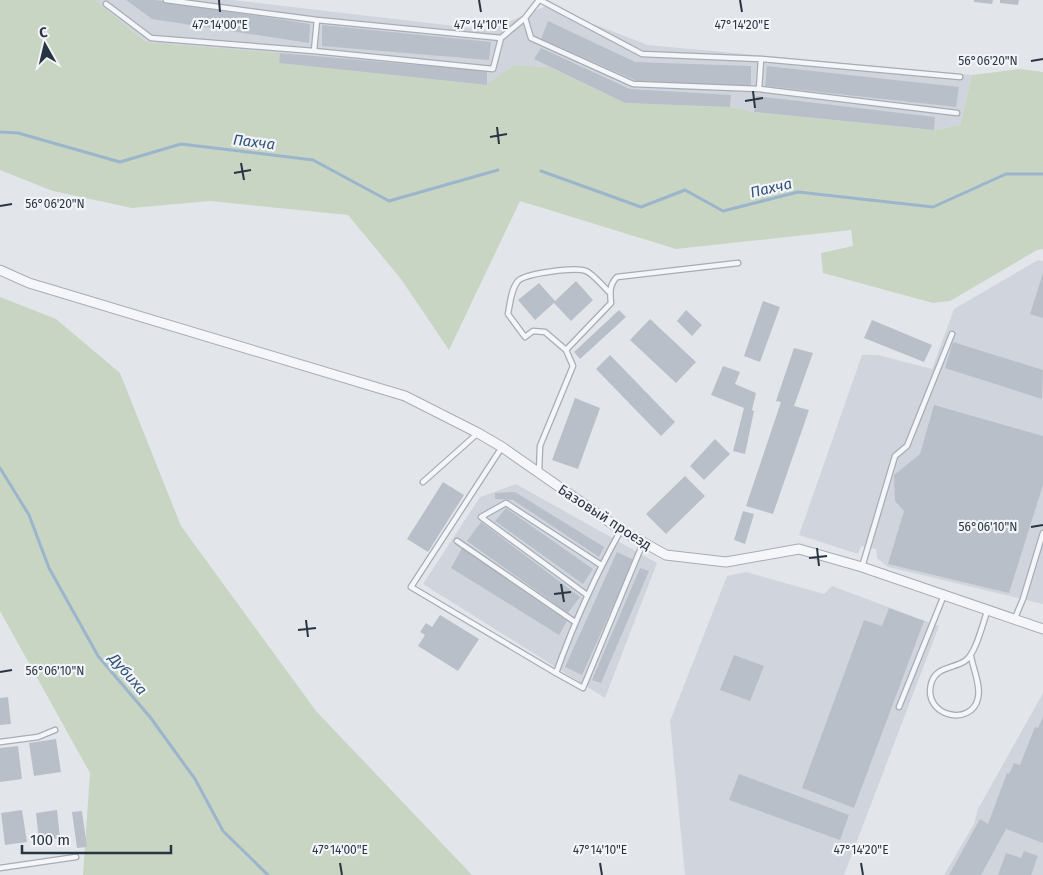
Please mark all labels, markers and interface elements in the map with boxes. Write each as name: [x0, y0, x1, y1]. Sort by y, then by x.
text: 47°14'00"E: [192, 18, 248, 32]
text: 47°14'10"E: [454, 18, 508, 32]
text: 47°14'20"E: [714, 18, 770, 32]
north arrow: [20, 20, 70, 70]
text: С: [38, 24, 48, 42]
text: 56°06'20"N: [958, 54, 1018, 68]
water label: Пахча: [232, 130, 276, 154]
water label: Пахча: [748, 174, 794, 202]
text: 56°06'20"N: [25, 197, 85, 211]
street label: Базовый проезд: [555, 481, 655, 554]
text: 56°06'10"N: [959, 520, 1017, 534]
water label: Дубиха: [104, 649, 151, 698]
text: 56°06'10"N: [26, 664, 84, 678]
scale bar: [22, 822, 171, 854]
text: 100 m: [30, 831, 70, 849]
text: 47°14'00"E: [312, 843, 368, 857]
text: 47°14'10"E: [573, 843, 627, 857]
text: 47°14'20"E: [833, 843, 889, 857]

